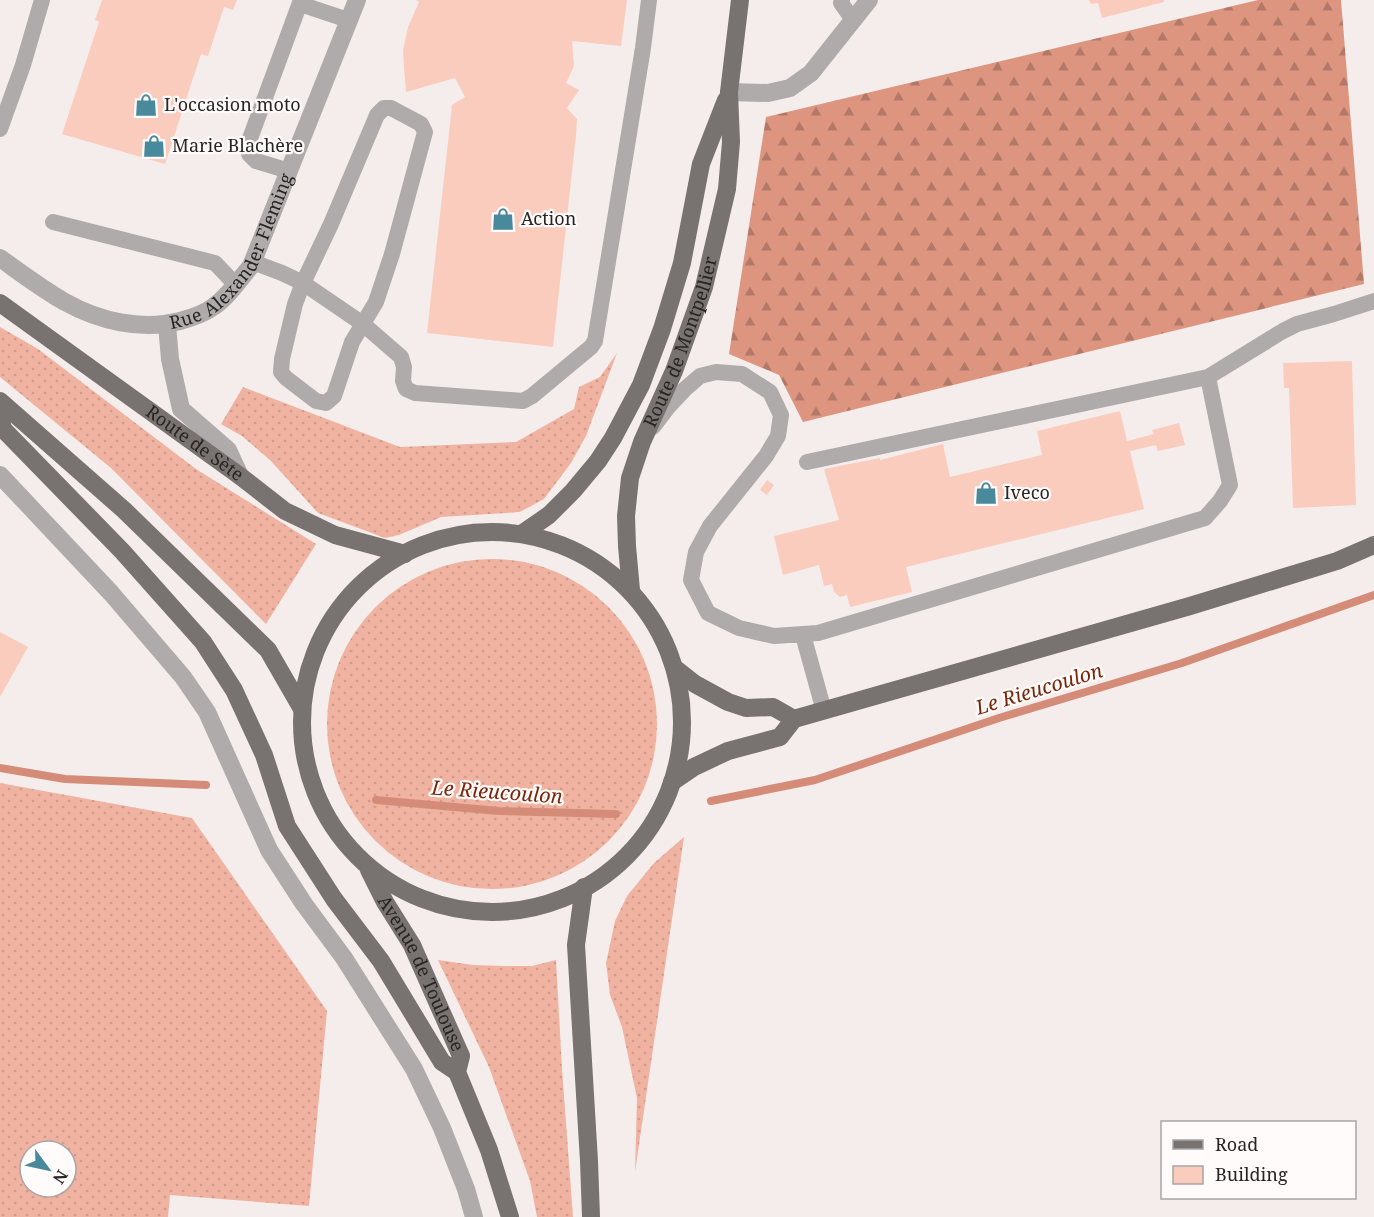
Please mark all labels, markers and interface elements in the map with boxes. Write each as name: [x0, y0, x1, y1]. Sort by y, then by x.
shop icon: L'occasion moto: [133, 92, 159, 118]
place label: L'occasion moto: [164, 92, 301, 116]
shop icon: Marie Blachère: [141, 133, 167, 159]
place label: Marie Blachère: [172, 133, 303, 157]
street label: Rue Alexander Fleming: [167, 169, 298, 334]
shop icon: Action: [490, 206, 516, 232]
place label: Action: [521, 206, 577, 230]
street label: Route de Montpellier: [637, 253, 722, 431]
street label: Route de Sète: [142, 399, 249, 486]
shop icon: Iveco: [973, 480, 999, 506]
place label: Iveco: [1004, 480, 1050, 504]
water label: Le Rieucoulon: [971, 656, 1106, 721]
water label: Le Rieucoulon: [430, 773, 564, 810]
street label: Avenue de Toulouse: [373, 890, 470, 1055]
legend: [1161, 1121, 1356, 1199]
text: Road: [1215, 1132, 1258, 1156]
north arrow: [18, 1139, 78, 1199]
text: Building: [1215, 1162, 1288, 1186]
text: N: [48, 1166, 73, 1189]

